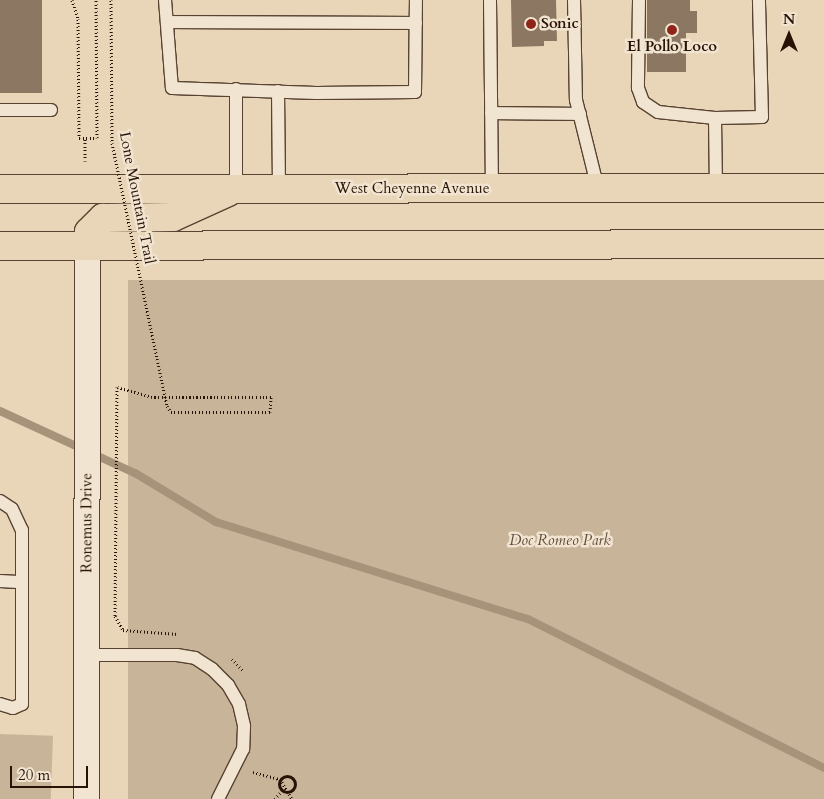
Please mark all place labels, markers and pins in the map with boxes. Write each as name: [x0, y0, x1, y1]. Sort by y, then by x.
place label: Sonic: [541, 15, 579, 33]
marker: Sonic: [525, 18, 537, 30]
marker: El Pollo Loco: [666, 24, 678, 36]
place label: El Pollo Loco: [627, 38, 717, 56]

